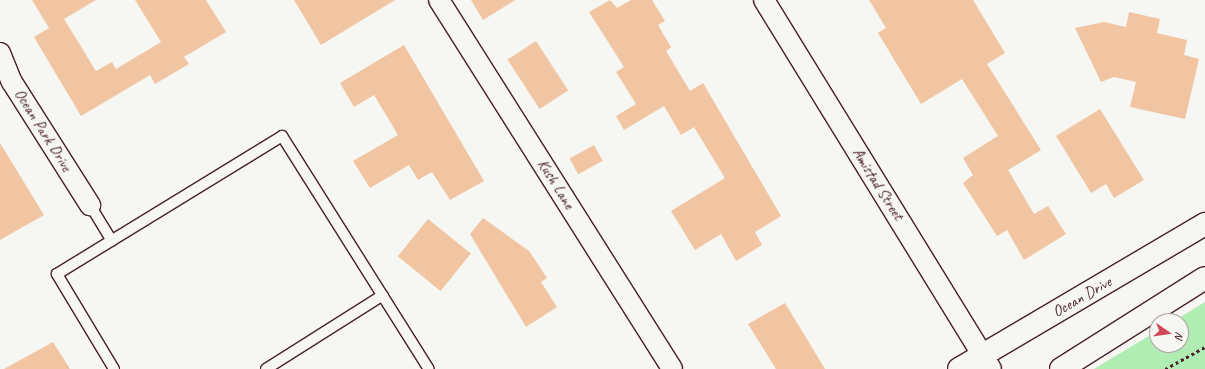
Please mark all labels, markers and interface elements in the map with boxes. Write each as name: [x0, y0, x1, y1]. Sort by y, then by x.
street label: Ocean Park Drive: [10, 85, 76, 175]
street label: Amistad Street: [848, 144, 908, 224]
street label: Kush Lane: [533, 155, 579, 213]
street label: Ocean Drive: [1049, 272, 1115, 322]
north arrow: [1149, 313, 1189, 353]
text: N: [1172, 331, 1187, 340]

